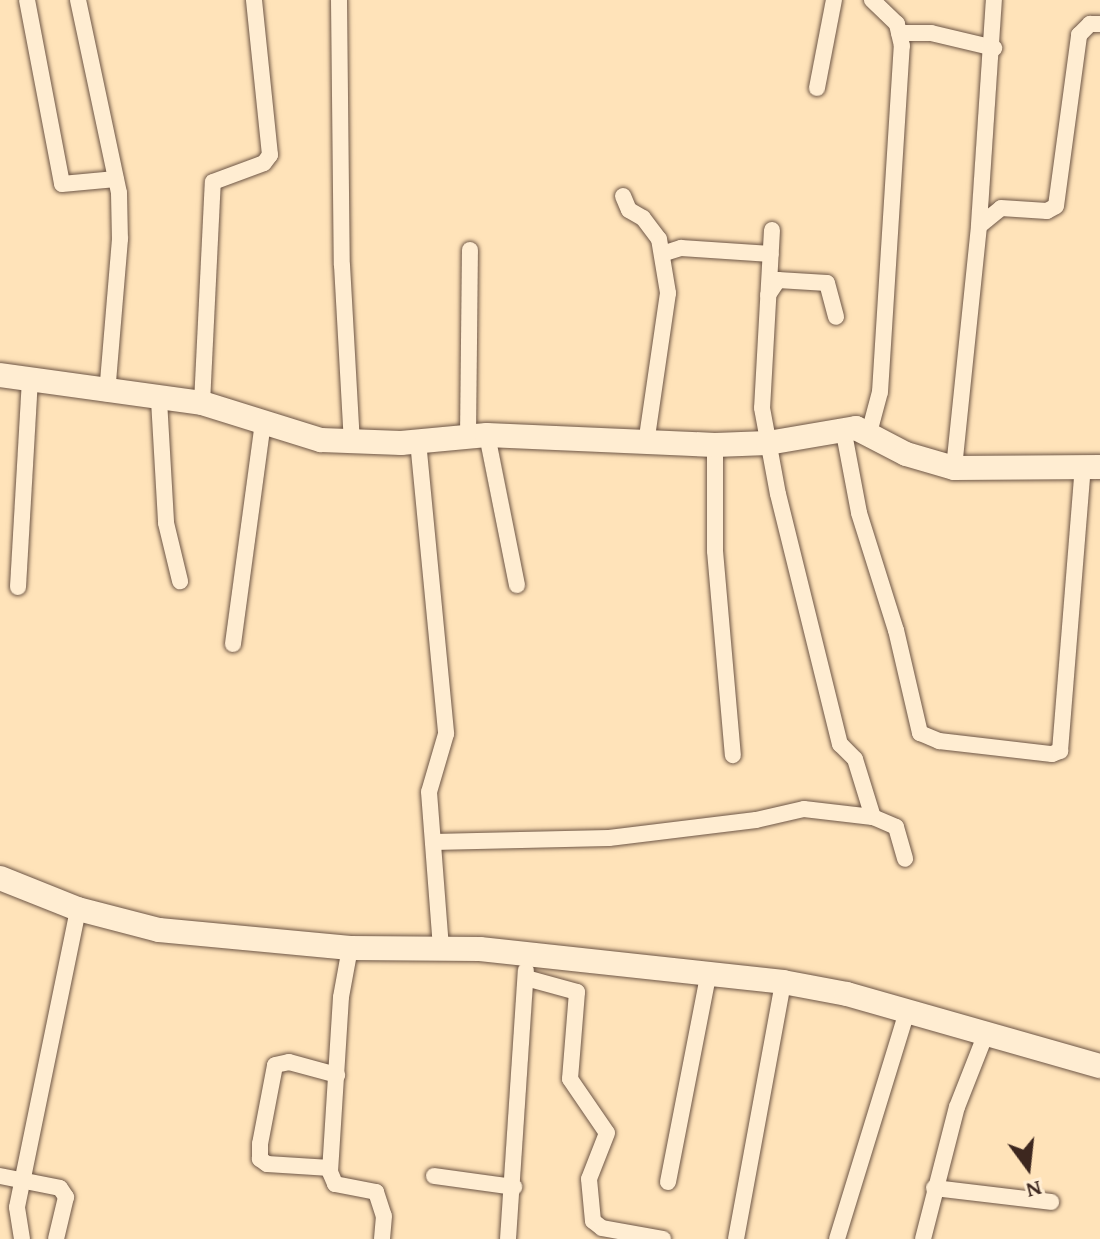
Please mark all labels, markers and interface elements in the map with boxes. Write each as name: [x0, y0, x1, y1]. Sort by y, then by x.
north arrow: [988, 1127, 1068, 1207]
text: N: [1023, 1173, 1045, 1208]

